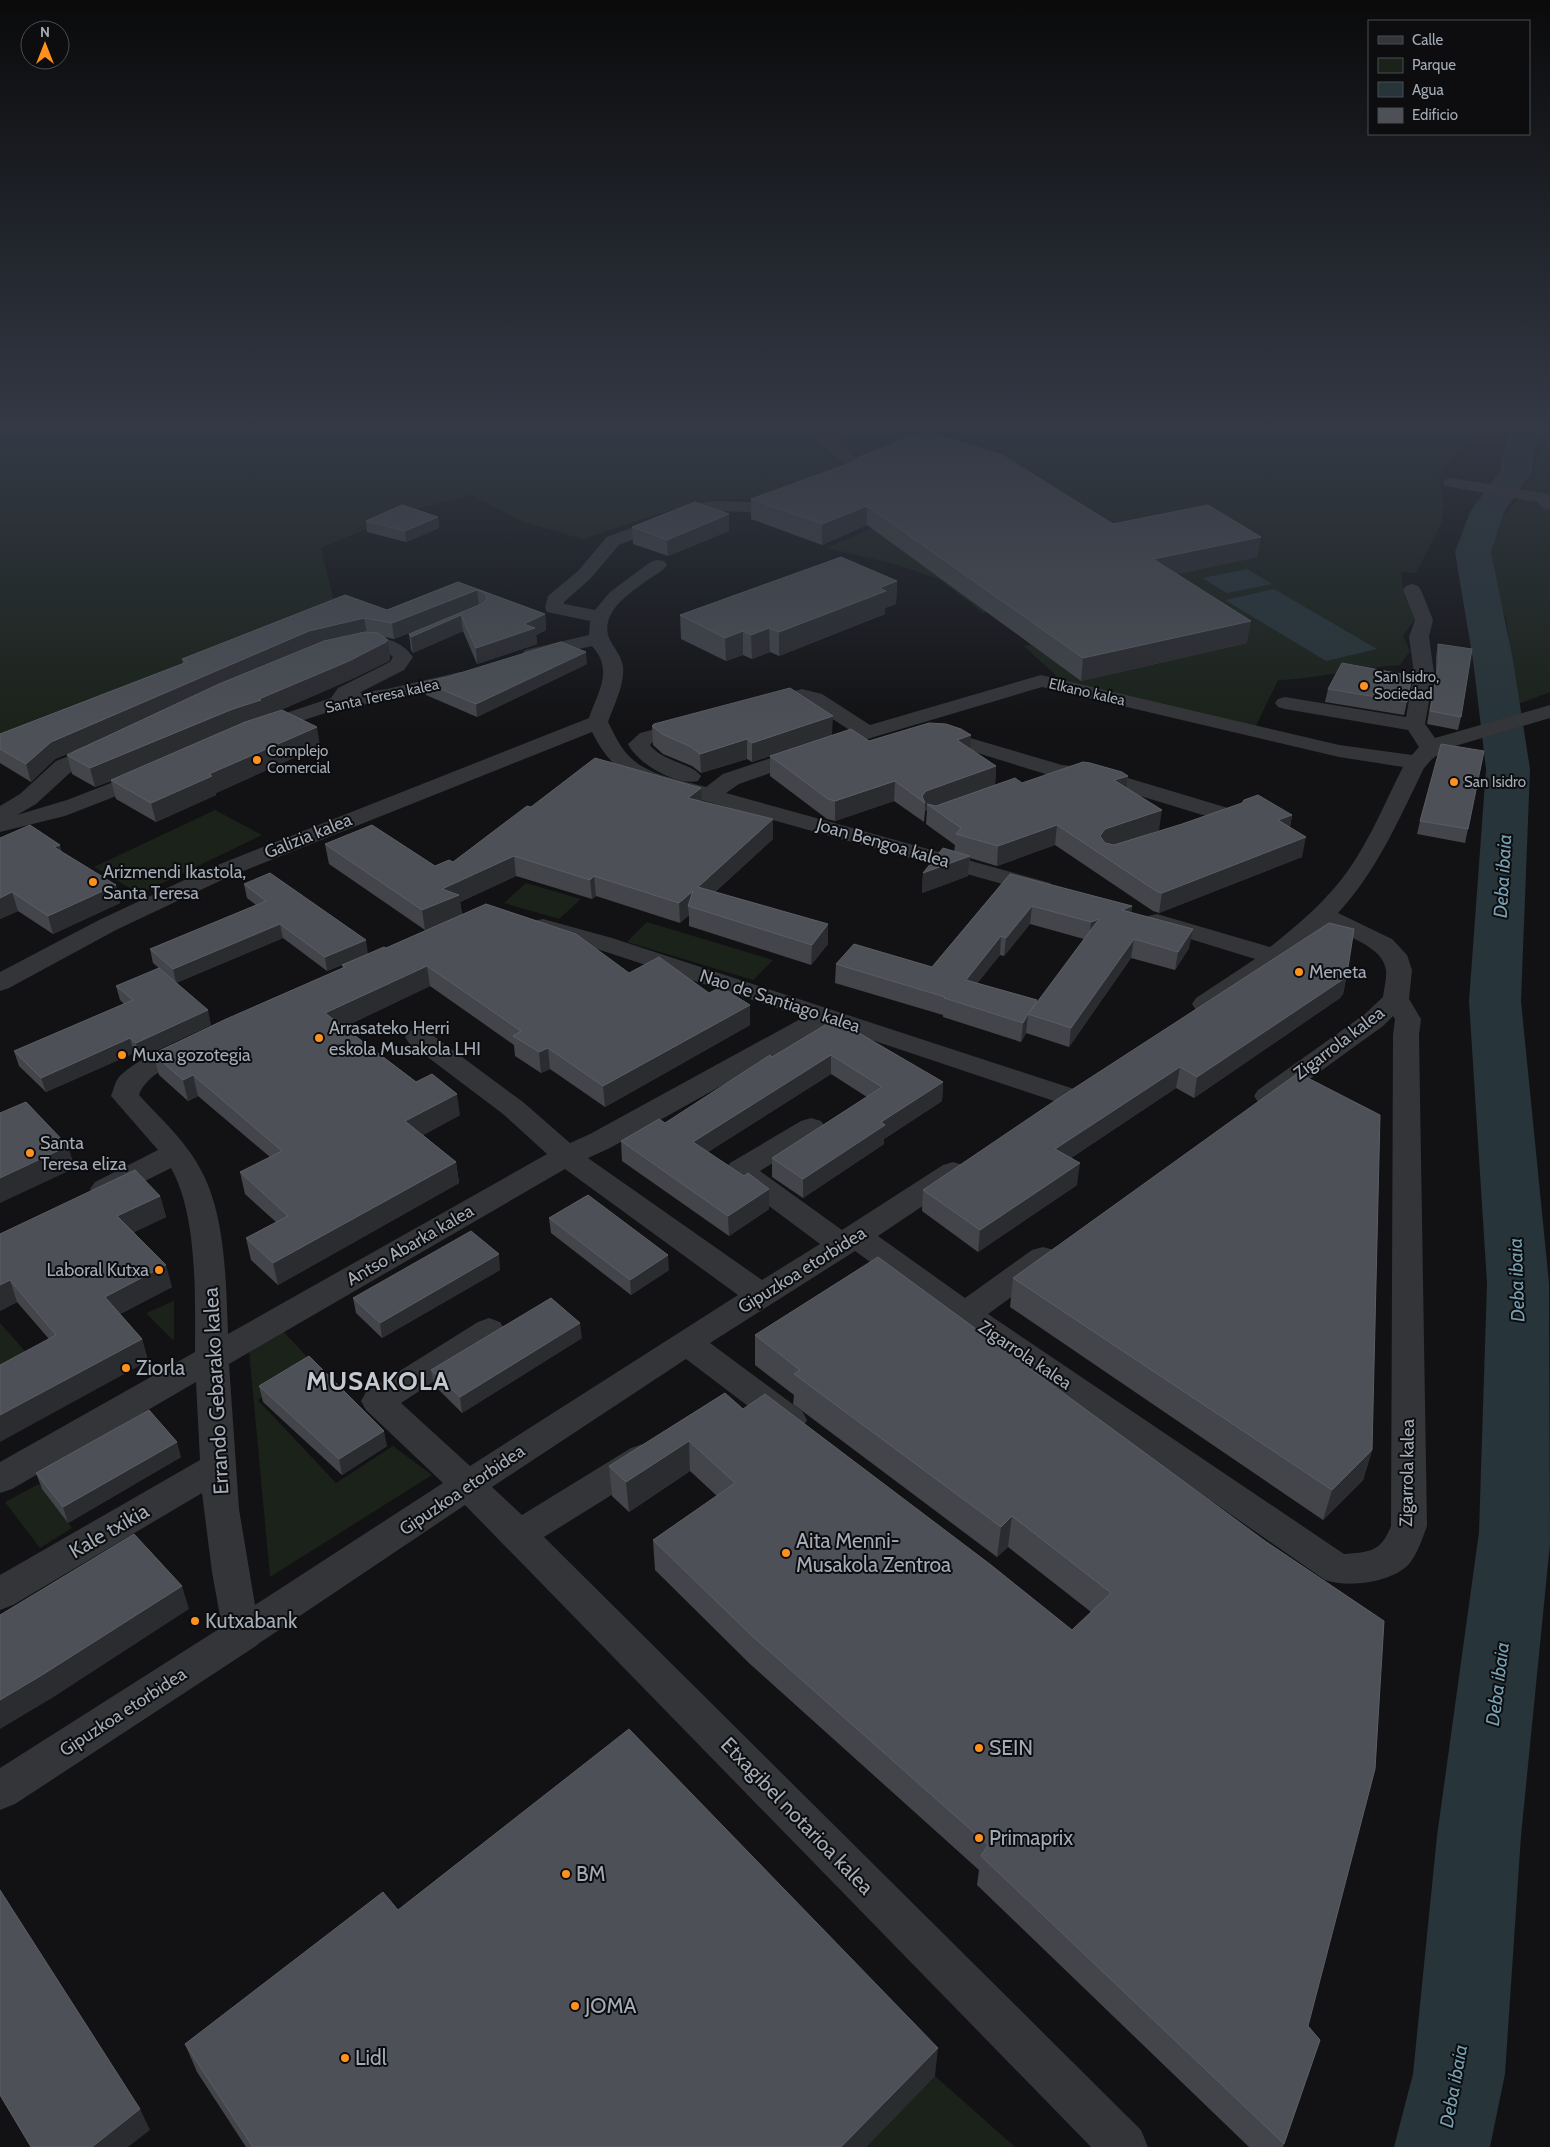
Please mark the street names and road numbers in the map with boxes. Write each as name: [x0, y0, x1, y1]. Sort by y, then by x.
street label: Elkano kalea: [1047, 674, 1128, 710]
street label: Santa Teresa kalea: [324, 675, 441, 717]
street label: Galizia kalea: [261, 808, 355, 864]
street label: Joan Bengoa kalea: [813, 813, 952, 873]
street label: Nao de Santiago kalea: [697, 965, 863, 1037]
street label: Zigarrola kalea: [1289, 1002, 1389, 1084]
street label: Antso Abarka kalea: [342, 1200, 478, 1290]
street label: Gipuzkoa etorbidea: [734, 1222, 870, 1318]
street label: Errando Gebarako kalea: [198, 1287, 233, 1495]
street label: Zigarrola kalea: [974, 1316, 1076, 1394]
street label: Zigarrola kalea: [1395, 1419, 1419, 1527]
street label: Gipuzkoa etorbidea: [395, 1440, 529, 1540]
street label: Kale txikia: [65, 1498, 153, 1563]
street label: Gipuzkoa etorbidea: [56, 1663, 191, 1761]
street label: Etxagibel notarioa kalea: [716, 1732, 879, 1899]

